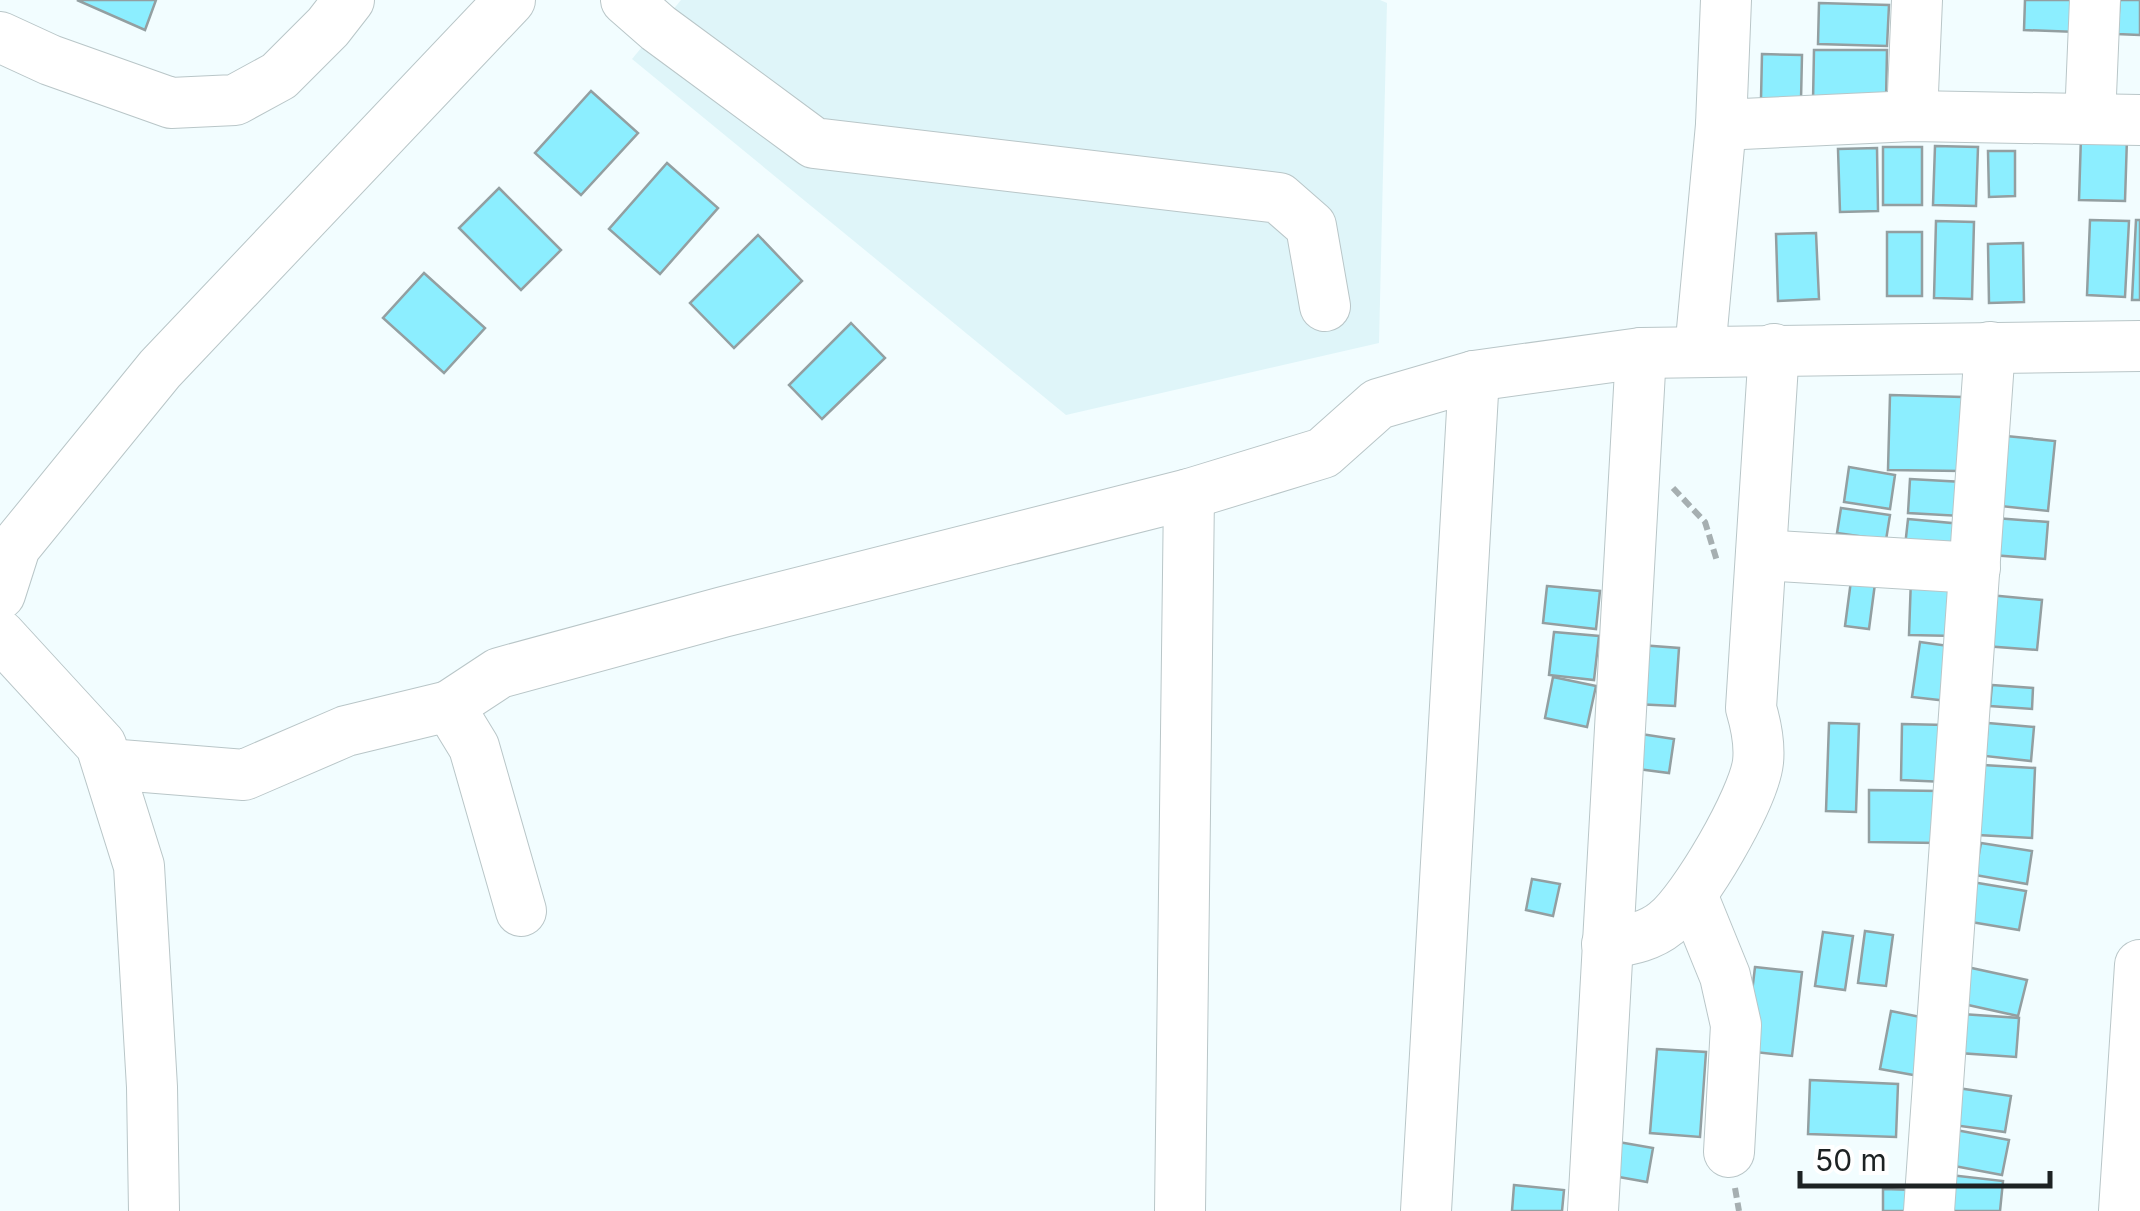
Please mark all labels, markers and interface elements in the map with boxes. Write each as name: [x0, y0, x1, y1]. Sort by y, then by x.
scale bar: [1800, 1126, 2050, 1188]
text: 50 m: [1815, 1142, 1887, 1178]

